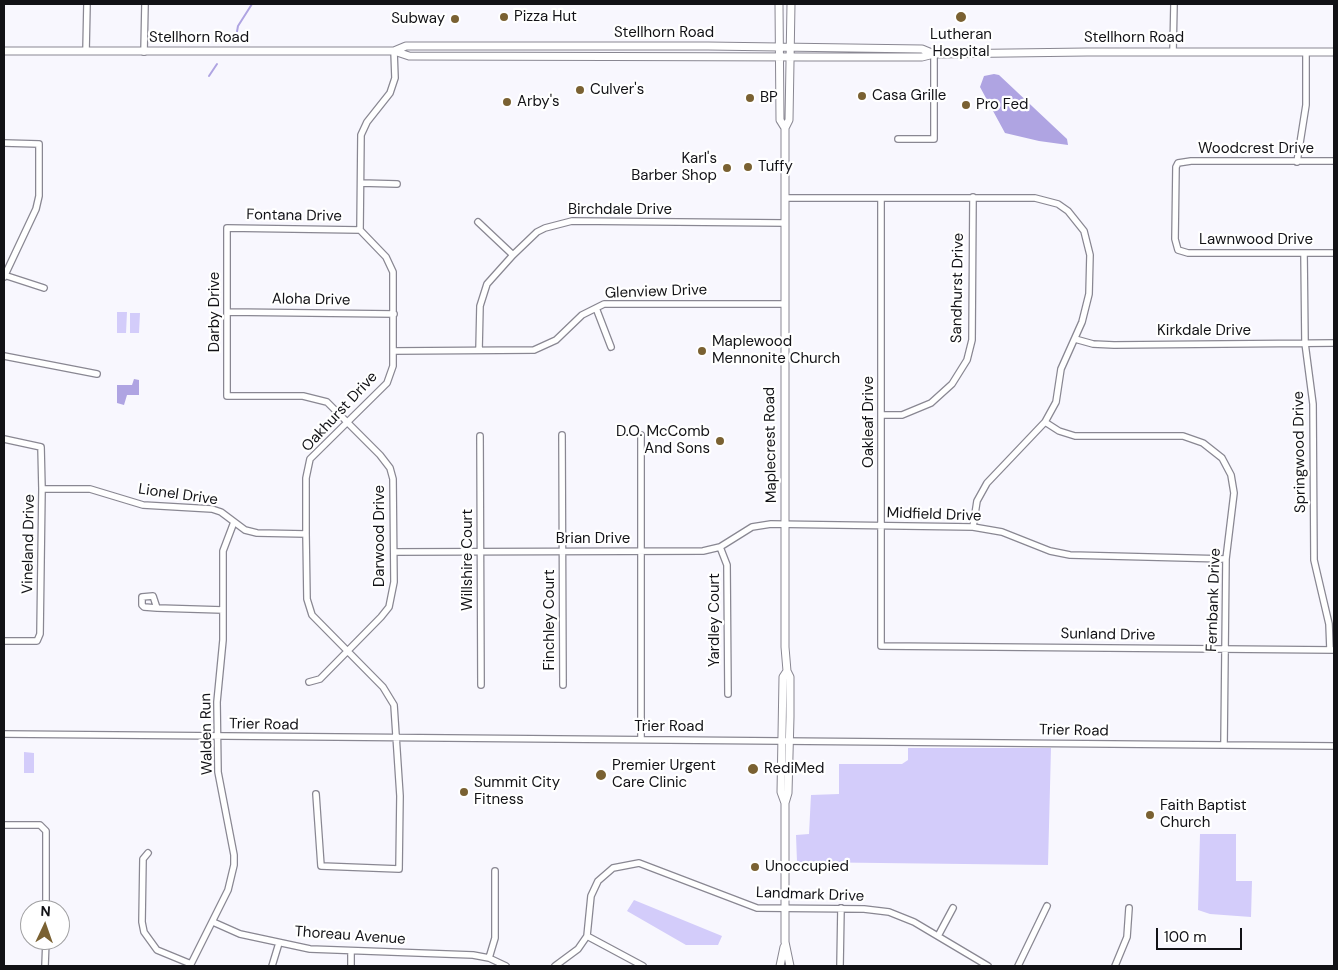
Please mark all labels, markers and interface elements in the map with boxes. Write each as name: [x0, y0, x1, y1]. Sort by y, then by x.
place label: Pizza Hut: [514, 8, 577, 26]
place label: Subway: [391, 10, 445, 28]
marker: Lutheran Hospital: [954, 10, 968, 24]
marker: Pizza Hut: [498, 11, 510, 23]
marker: Subway: [449, 13, 461, 25]
street label: Stellhorn Road: [614, 24, 714, 42]
place label: Lutheran Hospital: [930, 26, 992, 61]
street label: Stellhorn Road: [149, 29, 249, 47]
street label: Stellhorn Road: [1084, 29, 1184, 47]
place label: Culver's: [590, 81, 644, 99]
marker: Culver's: [574, 84, 586, 96]
place label: Casa Grille: [872, 87, 946, 105]
place label: BP: [760, 89, 778, 107]
marker: Casa Grille: [856, 90, 868, 102]
marker: BP: [744, 92, 756, 104]
place label: Arby's: [517, 93, 560, 111]
marker: Arby's: [501, 96, 513, 108]
place label: Pro Fed: [976, 96, 1028, 114]
marker: Pro Fed: [960, 99, 972, 111]
street label: Woodcrest Drive: [1198, 140, 1314, 158]
place label: Karl's Barber Shop: [631, 150, 717, 185]
place label: Tuffy: [758, 158, 793, 176]
marker: Tuffy: [742, 161, 754, 173]
marker: Karl's Barber Shop: [721, 162, 733, 174]
street label: Birchdale Drive: [568, 201, 672, 219]
street label: Fontana Drive: [246, 206, 342, 226]
street label: Lawnwood Drive: [1199, 231, 1313, 249]
street label: Sandhurst Drive: [948, 233, 968, 343]
street label: Darby Drive: [206, 272, 224, 352]
street label: Glenview Drive: [605, 281, 707, 303]
street label: Aloha Drive: [272, 290, 350, 310]
street label: Kirkdale Drive: [1157, 322, 1251, 340]
place label: Maplewood Mennonite Church: [712, 333, 840, 368]
marker: Maplewood Mennonite Church: [696, 345, 708, 357]
street label: Oakhurst Drive: [298, 368, 382, 456]
street label: Oakleaf Drive: [860, 376, 878, 468]
street label: Maplecrest Road: [761, 387, 781, 503]
street label: Springwood Drive: [1290, 391, 1310, 513]
place label: D.O. McComb And Sons: [616, 423, 710, 458]
marker: D.O. McComb And Sons: [714, 435, 726, 447]
street label: Lionel Drive: [137, 480, 219, 510]
street label: Darwood Drive: [371, 485, 389, 587]
street label: Vineland Drive: [19, 494, 39, 594]
street label: Midfield Drive: [886, 504, 982, 526]
street label: Willshire Court: [459, 509, 477, 611]
street label: Brian Drive: [556, 530, 630, 548]
street label: Fernbank Drive: [1203, 548, 1225, 652]
street label: Finchley Court: [541, 569, 559, 671]
street label: Yardley Court: [706, 573, 724, 667]
street label: Sunland Drive: [1060, 625, 1156, 645]
street label: Walden Run: [197, 693, 217, 775]
street label: Trier Road: [229, 715, 299, 735]
street label: Trier Road: [634, 718, 704, 736]
street label: Trier Road: [1039, 721, 1109, 741]
place label: Premier Urgent Care Clinic: [612, 757, 716, 792]
place label: RediMed: [764, 760, 825, 778]
marker: RediMed: [746, 762, 760, 776]
marker: Premier Urgent Care Clinic: [594, 768, 608, 782]
place label: Summit City Fitness: [474, 774, 560, 809]
marker: Summit City Fitness: [458, 786, 470, 798]
place label: Faith Baptist Church: [1160, 797, 1247, 832]
marker: Faith Baptist Church: [1144, 809, 1156, 821]
place label: Unoccupied: [765, 858, 849, 876]
marker: Unoccupied: [749, 861, 761, 873]
street label: Landmark Drive: [756, 884, 864, 906]
north arrow: [20, 900, 70, 950]
text: N: [40, 902, 51, 920]
scale bar: [1158, 918, 1244, 950]
street label: Thoreau Avenue: [294, 923, 406, 949]
text: 100 m: [1164, 927, 1207, 947]

